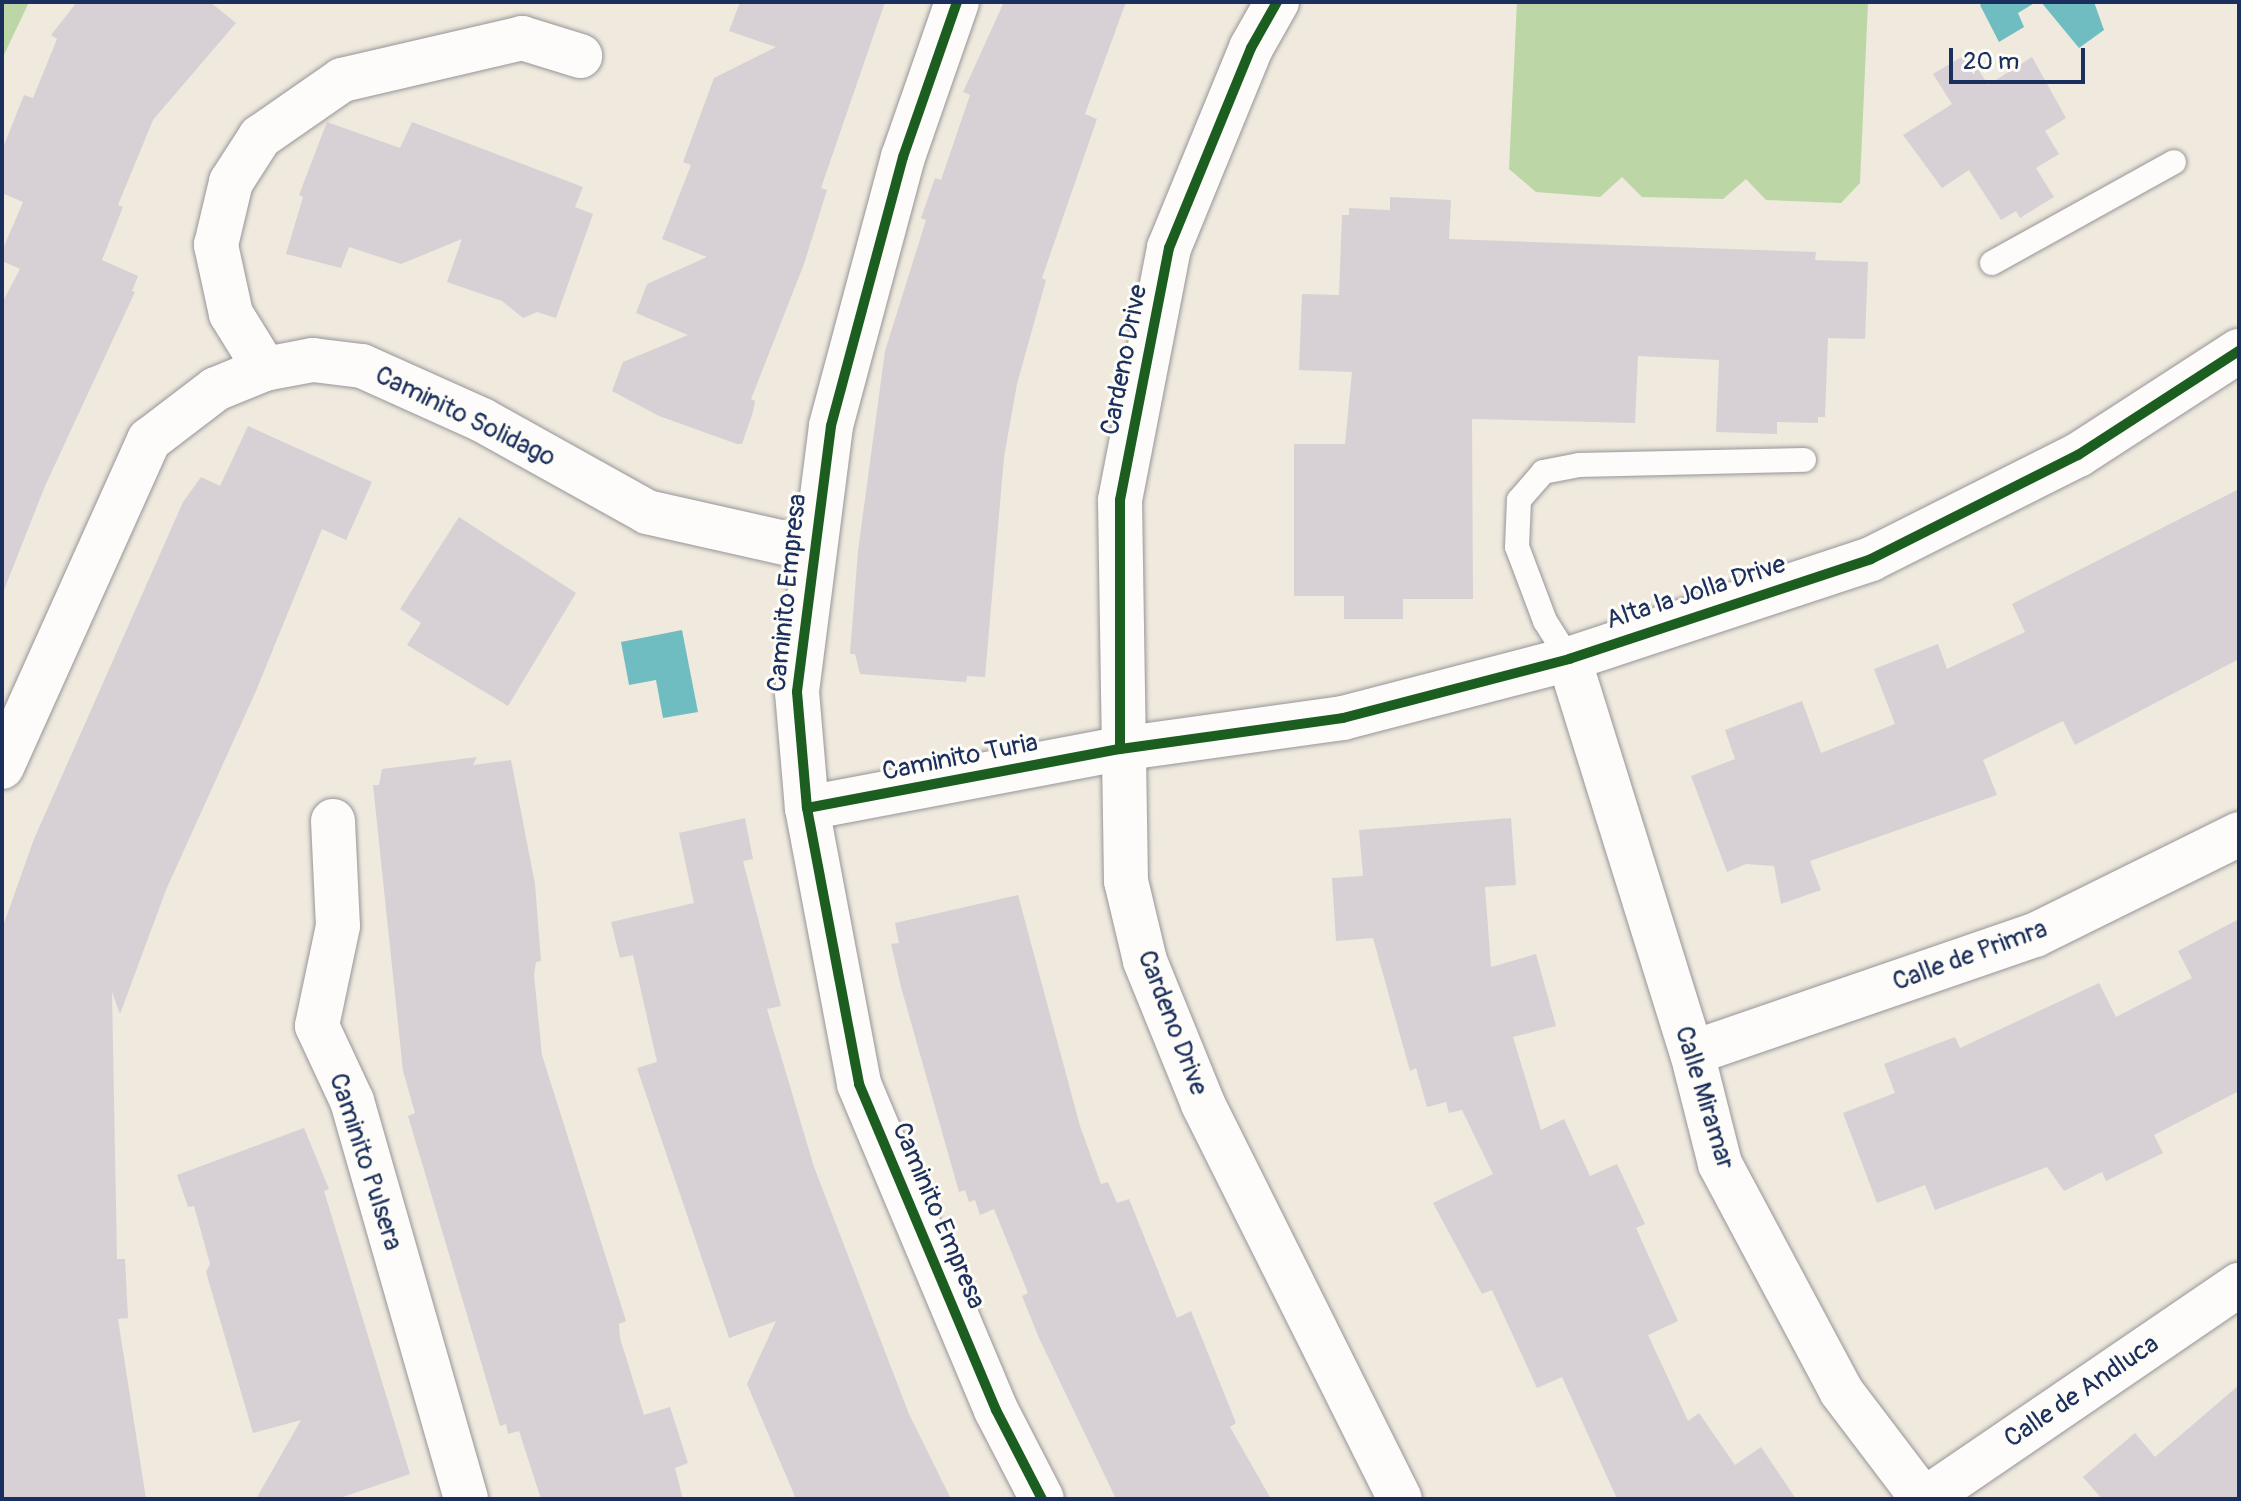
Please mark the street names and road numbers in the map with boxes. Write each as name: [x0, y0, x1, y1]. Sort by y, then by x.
street label: Cardeno Drive: [1095, 282, 1155, 438]
street label: Caminito Solidago: [370, 360, 560, 474]
street label: Caminito Empresa: [762, 492, 814, 694]
street label: Alta la Jolla Drive: [1602, 549, 1790, 637]
street label: Caminito Turia: [880, 728, 1040, 788]
street label: Calle de Primra: [1889, 914, 2051, 998]
street label: Cardeno Drive: [1130, 946, 1214, 1100]
street label: Calle Miramar: [1667, 1023, 1741, 1173]
street label: Caminito Pulsera: [322, 1069, 408, 1255]
street label: Caminito Empresa: [885, 1118, 991, 1314]
street label: Calle de Andluca: [1999, 1329, 2165, 1455]

